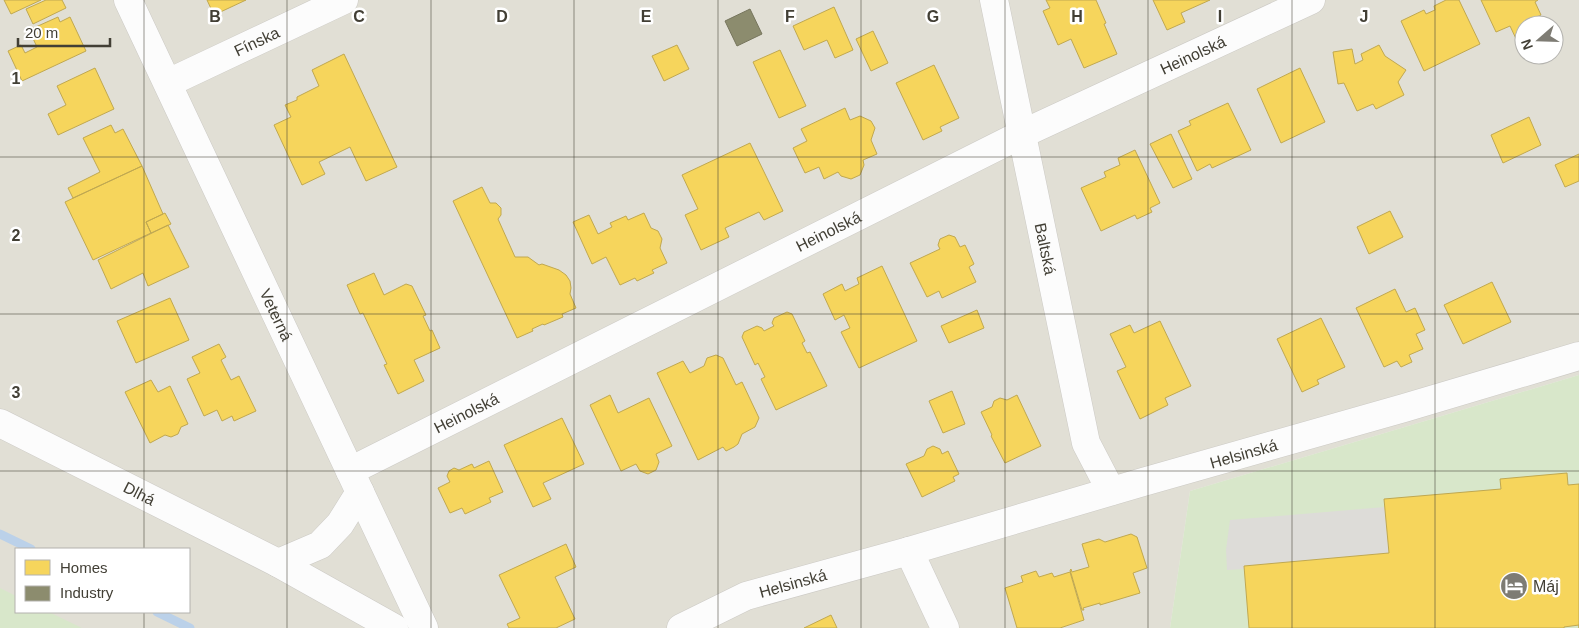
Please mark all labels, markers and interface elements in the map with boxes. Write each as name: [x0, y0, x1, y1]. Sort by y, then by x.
text: B: [209, 8, 221, 25]
text: C: [353, 8, 365, 25]
text: D: [496, 8, 508, 25]
text: E: [641, 8, 652, 25]
text: F: [785, 8, 795, 25]
text: G: [927, 8, 939, 25]
text: H: [1071, 8, 1083, 25]
text: I: [1218, 8, 1222, 25]
text: J: [1360, 8, 1368, 25]
scale bar: [18, 15, 110, 47]
north arrow: [1514, 15, 1564, 65]
street label: Fínska: [231, 23, 282, 59]
text: 20 m: [25, 24, 58, 41]
street label: Heinolská: [1157, 32, 1228, 77]
text: N: [1518, 37, 1536, 52]
text: 1: [12, 70, 21, 87]
street label: Heinolská: [793, 208, 864, 255]
street label: Baltská: [1032, 221, 1059, 276]
text: 2: [12, 227, 21, 244]
street label: Veterná: [257, 286, 296, 343]
text: 3: [12, 384, 21, 401]
street label: Heinolská: [431, 389, 502, 436]
street label: Helsinská: [1208, 436, 1279, 471]
street label: Dlhá: [121, 478, 158, 508]
legend: [15, 548, 190, 613]
text: Homes: [60, 559, 108, 576]
street label: Helsinská: [757, 566, 829, 601]
hotel icon: Máj: [1499, 571, 1529, 601]
place label: Máj: [1533, 578, 1559, 595]
text: Industry: [60, 584, 114, 601]

